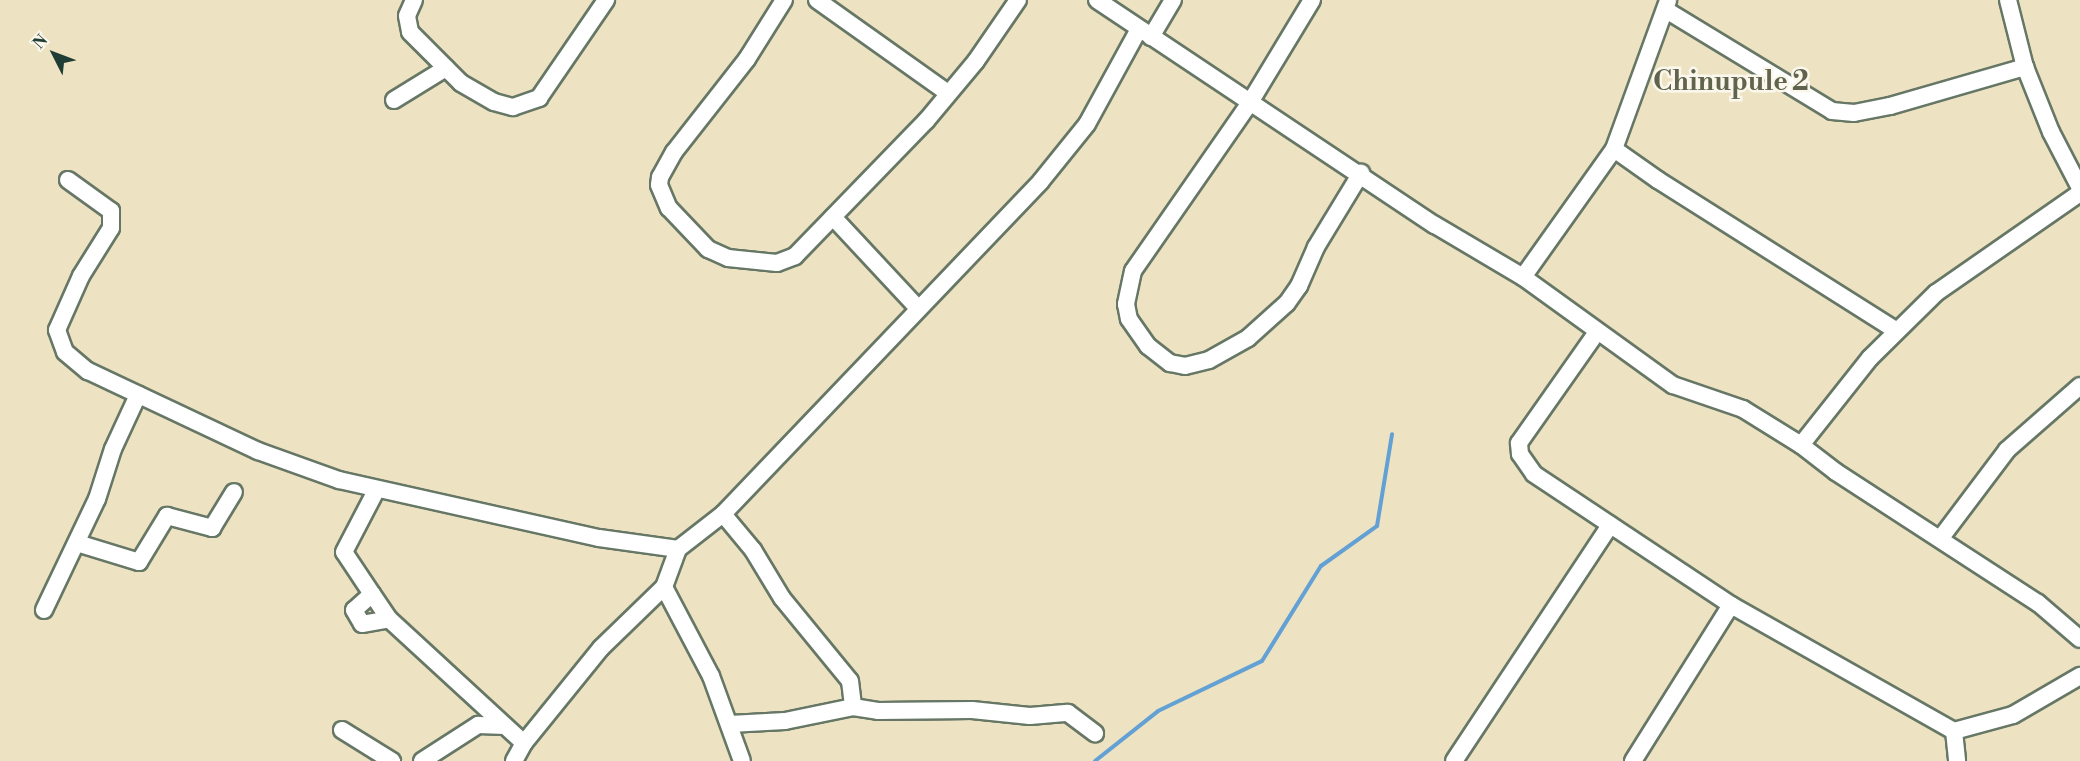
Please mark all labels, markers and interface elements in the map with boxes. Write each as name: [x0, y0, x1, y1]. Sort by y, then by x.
north arrow: [24, 24, 84, 84]
text: N: [29, 31, 52, 53]
district label: Chinupule 2: [1653, 67, 1809, 99]

